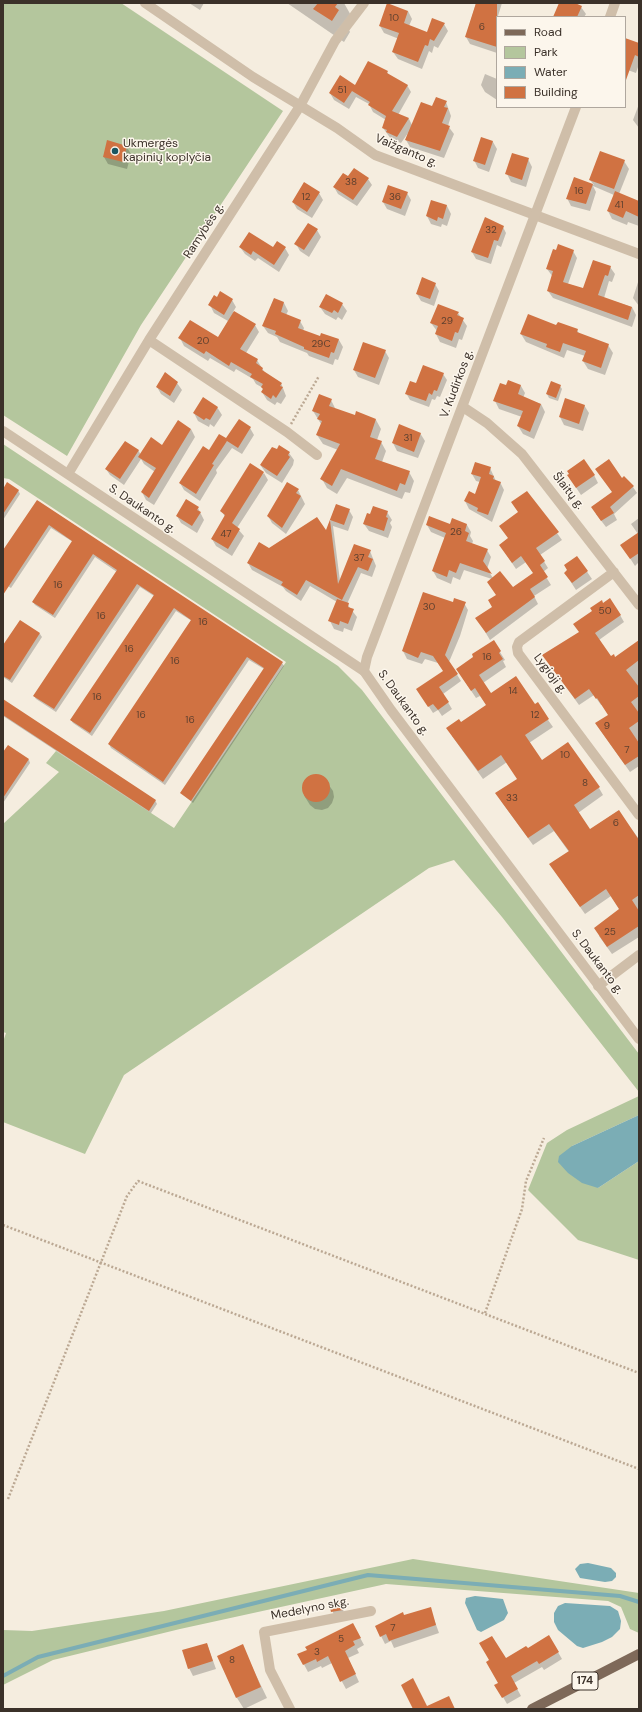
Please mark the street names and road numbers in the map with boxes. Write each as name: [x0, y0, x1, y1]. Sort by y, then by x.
street label: Vaižganto g.: [373, 131, 439, 171]
street label: Ramybės g.: [181, 201, 227, 261]
street label: V. Kudirkos g.: [437, 348, 477, 420]
street label: Šlaitų g.: [549, 470, 587, 512]
street label: S. Daukanto g.: [106, 481, 178, 537]
street label: Lygioji g.: [530, 651, 570, 697]
street label: S. Daukanto g.: [374, 667, 432, 739]
street label: S. Daukanto g.: [568, 927, 626, 997]
street label: Medelyno skg.: [270, 1594, 350, 1624]
road number: 174: [572, 1672, 598, 1690]

